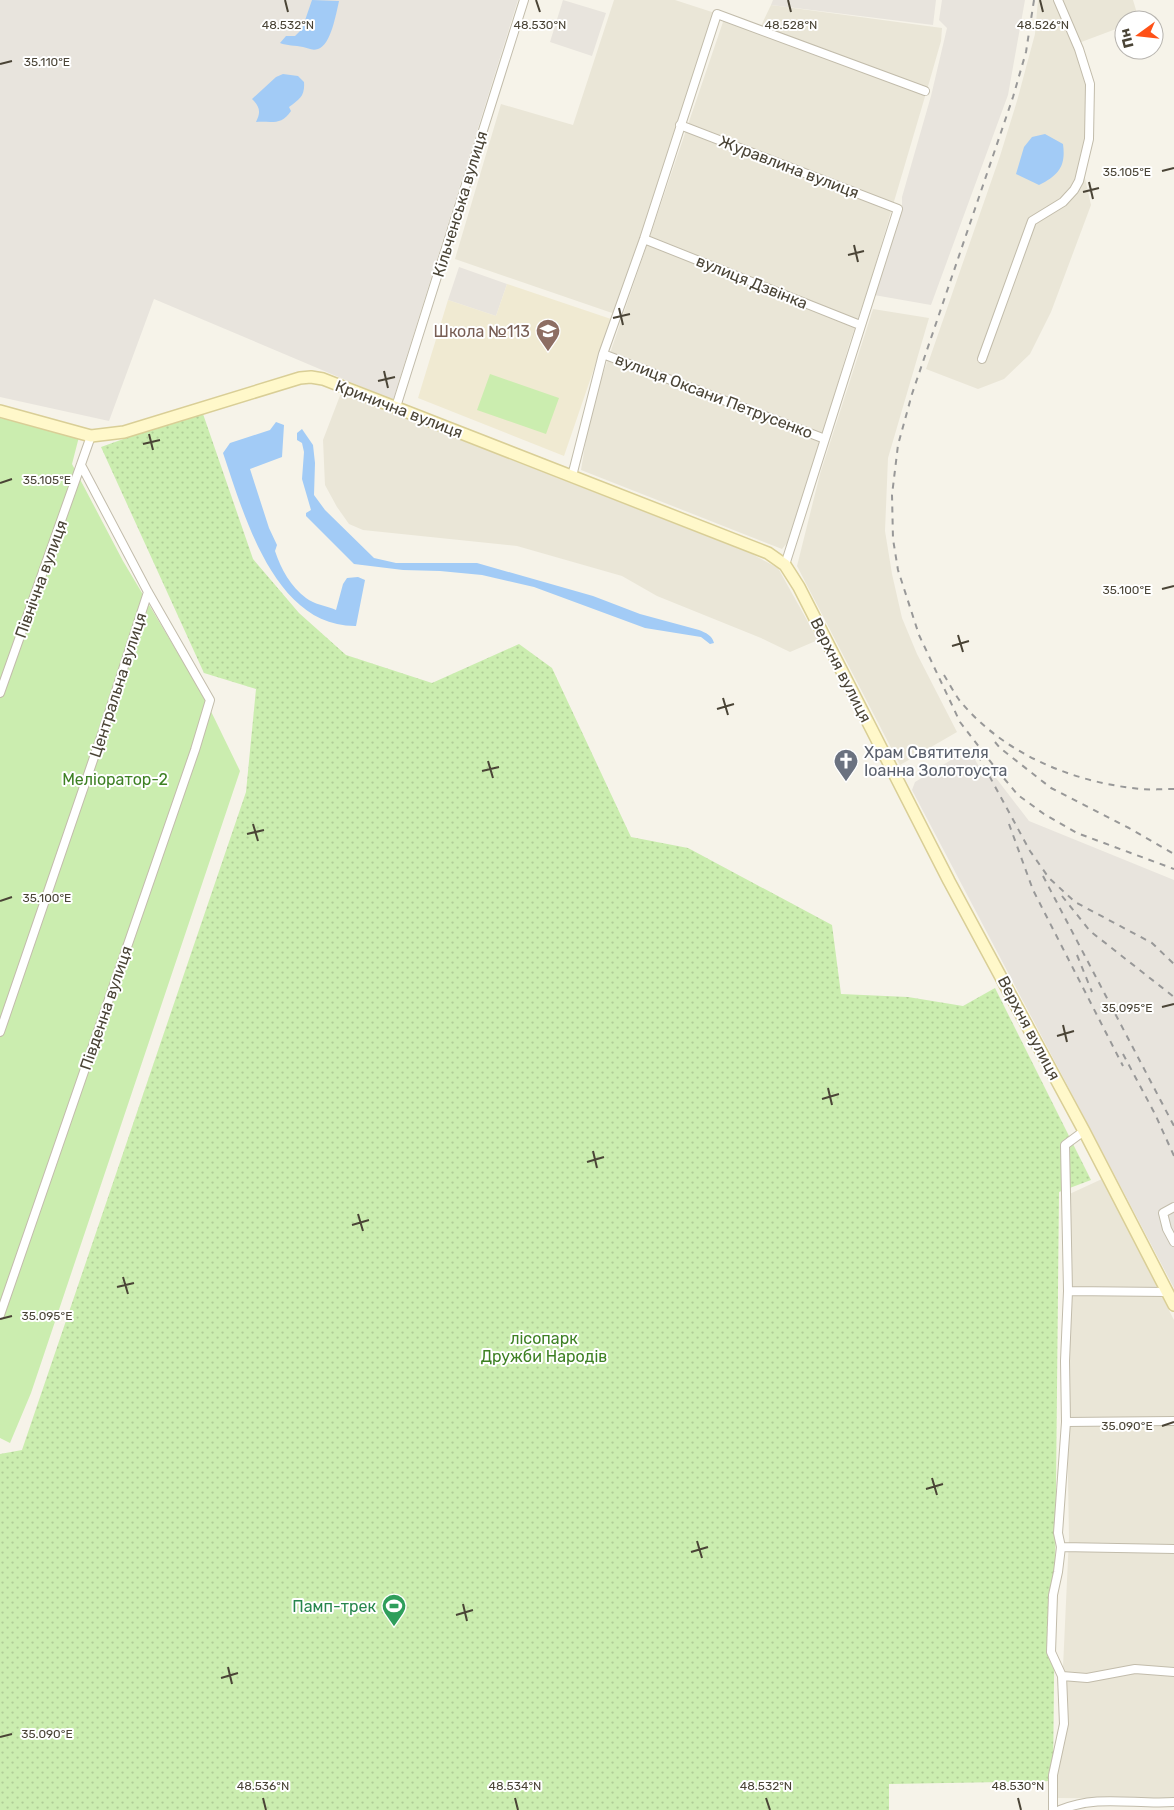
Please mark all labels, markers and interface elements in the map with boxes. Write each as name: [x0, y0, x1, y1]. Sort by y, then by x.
north arrow: [1114, 10, 1164, 60]
text: 48.532°N: [262, 18, 314, 32]
text: 48.530°N: [514, 18, 566, 32]
text: 48.528°N: [765, 18, 817, 32]
text: 48.526°N: [1017, 18, 1069, 32]
text: Пн: [1116, 27, 1138, 50]
text: 35.110°E: [24, 55, 70, 69]
street label: Кільченська вулиця: [429, 129, 491, 279]
street label: Журавлина вулиця: [716, 132, 862, 202]
text: 35.105°E: [1103, 165, 1151, 179]
street label: вулиця Дзвінка: [694, 251, 810, 313]
school or university icon: Школа №113: [535, 318, 561, 352]
place label: Школа №113: [434, 322, 530, 341]
street label: вулиця Оксани Петрусенко: [613, 349, 815, 443]
street label: Кринична вулиця: [332, 376, 466, 442]
text: 35.105°E: [23, 473, 71, 487]
street label: Північна вулиця: [11, 517, 71, 641]
text: 35.100°E: [1103, 583, 1151, 597]
street label: Центральна вулиця: [86, 610, 150, 760]
street label: Верхня вулиця: [806, 614, 876, 726]
place label: Храм Святителя Іоанна Золотоуста: [864, 743, 1007, 780]
church icon: Храм Святителя Іоанна Золотоуста: [833, 748, 859, 782]
park label: Меліоратор-2: [62, 770, 168, 789]
text: 35.100°E: [23, 891, 71, 905]
street label: Південна вулиця: [76, 943, 136, 1073]
street label: Верхня вулиця: [994, 973, 1064, 1083]
text: 35.095°E: [1102, 1001, 1152, 1015]
text: 35.095°E: [22, 1309, 72, 1323]
park label: лісопарк Дружби Народів: [481, 1329, 607, 1366]
text: 35.090°E: [1101, 1419, 1153, 1433]
sports icon: Памп-трек: [381, 1593, 407, 1627]
place label: Памп-трек: [292, 1597, 376, 1616]
text: 35.090°E: [21, 1727, 73, 1741]
text: 48.536°N: [237, 1779, 289, 1793]
text: 48.534°N: [489, 1779, 541, 1793]
text: 48.532°N: [740, 1779, 792, 1793]
text: 48.530°N: [992, 1779, 1044, 1793]

